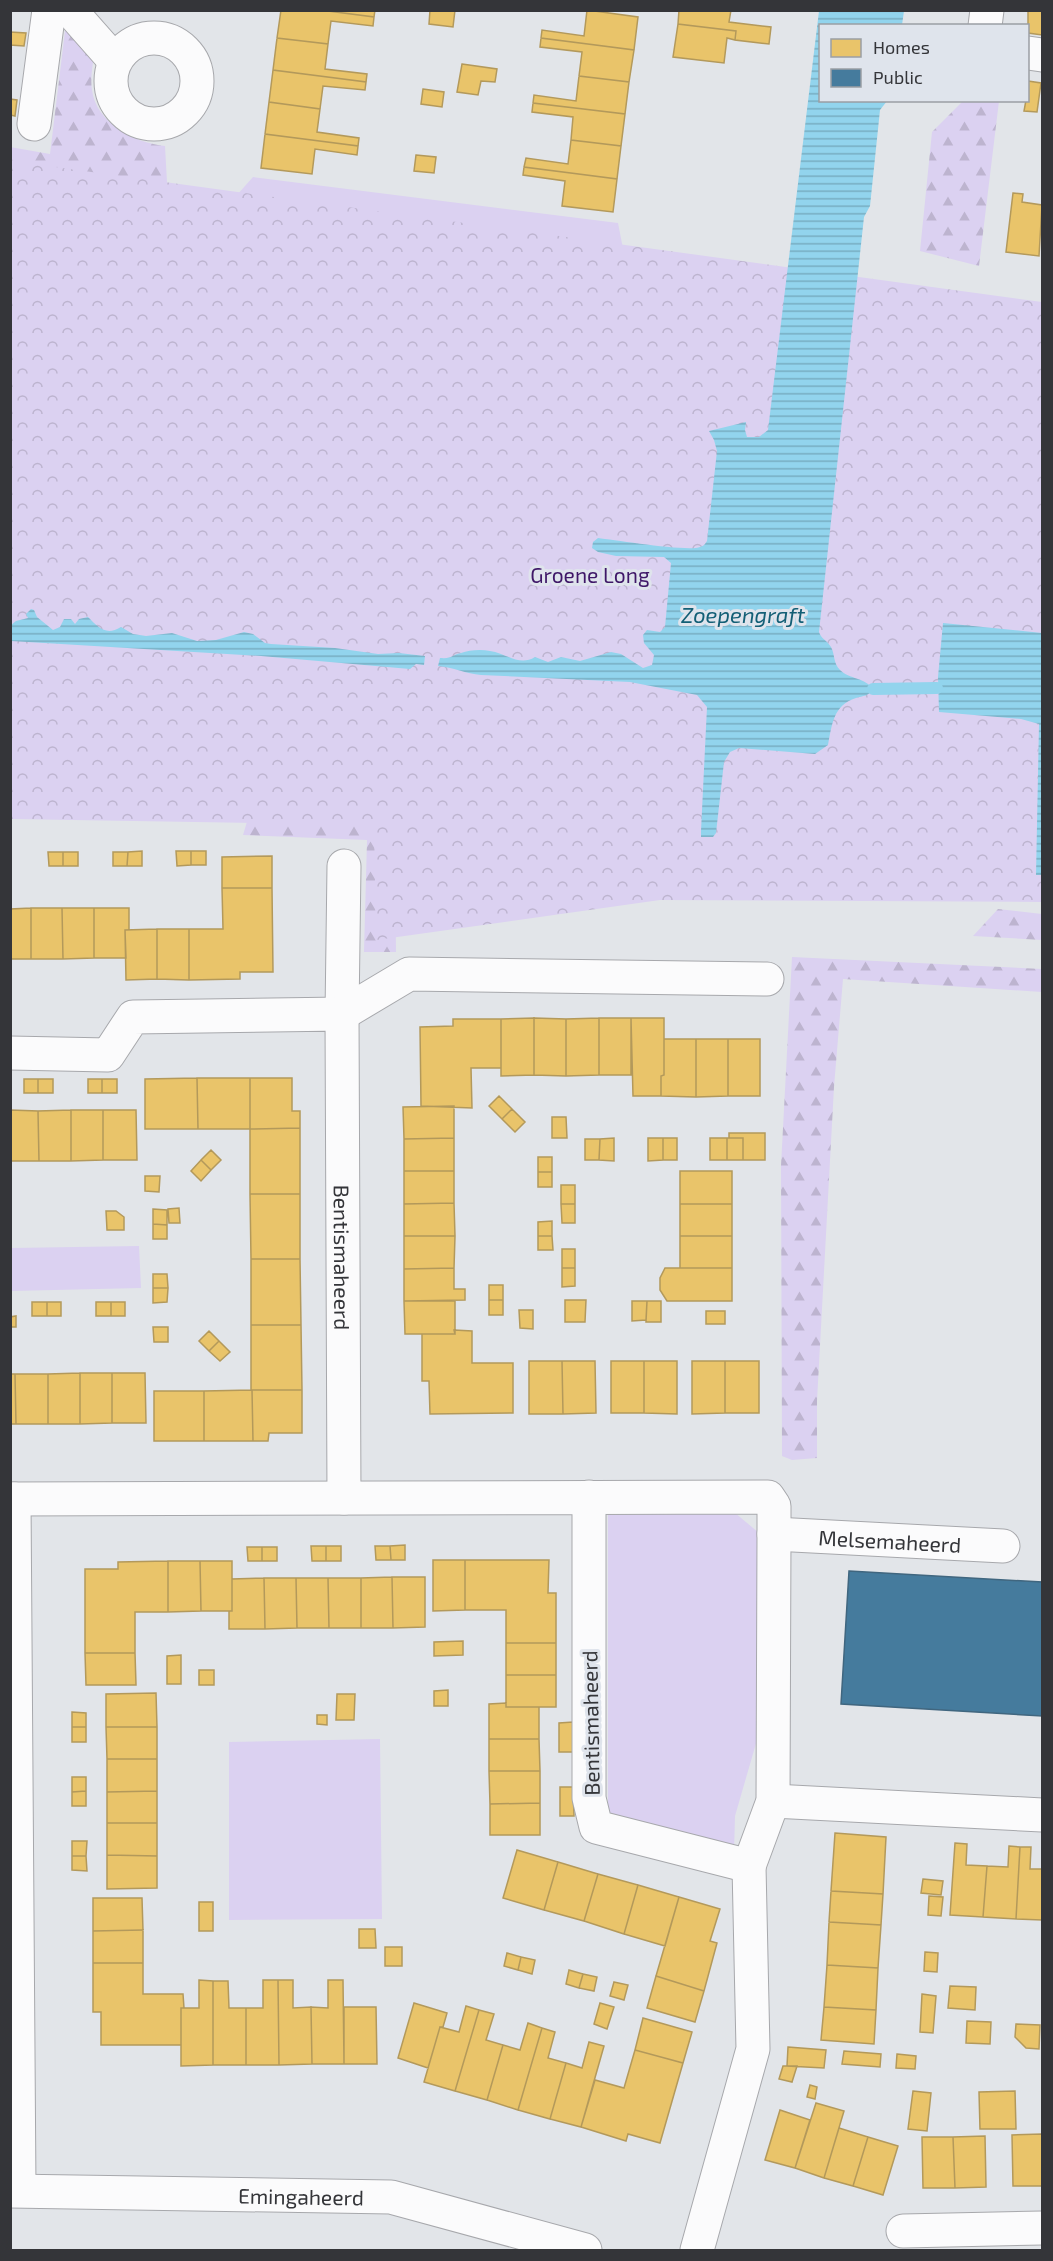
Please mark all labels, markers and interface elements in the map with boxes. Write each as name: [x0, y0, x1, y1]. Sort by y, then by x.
legend: [819, 24, 1029, 102]
text: Homes: [873, 36, 930, 58]
text: Public: [873, 66, 923, 88]
park label: Groene Long: [530, 562, 650, 587]
water label: Zoepengraft: [681, 601, 806, 627]
street label: Bentismaheerd: [330, 1185, 356, 1330]
street label: Melsemaheerd: [818, 1524, 962, 1556]
street label: Bentismaheerd: [576, 1650, 604, 1796]
street label: Emingaheerd: [238, 2182, 364, 2209]

